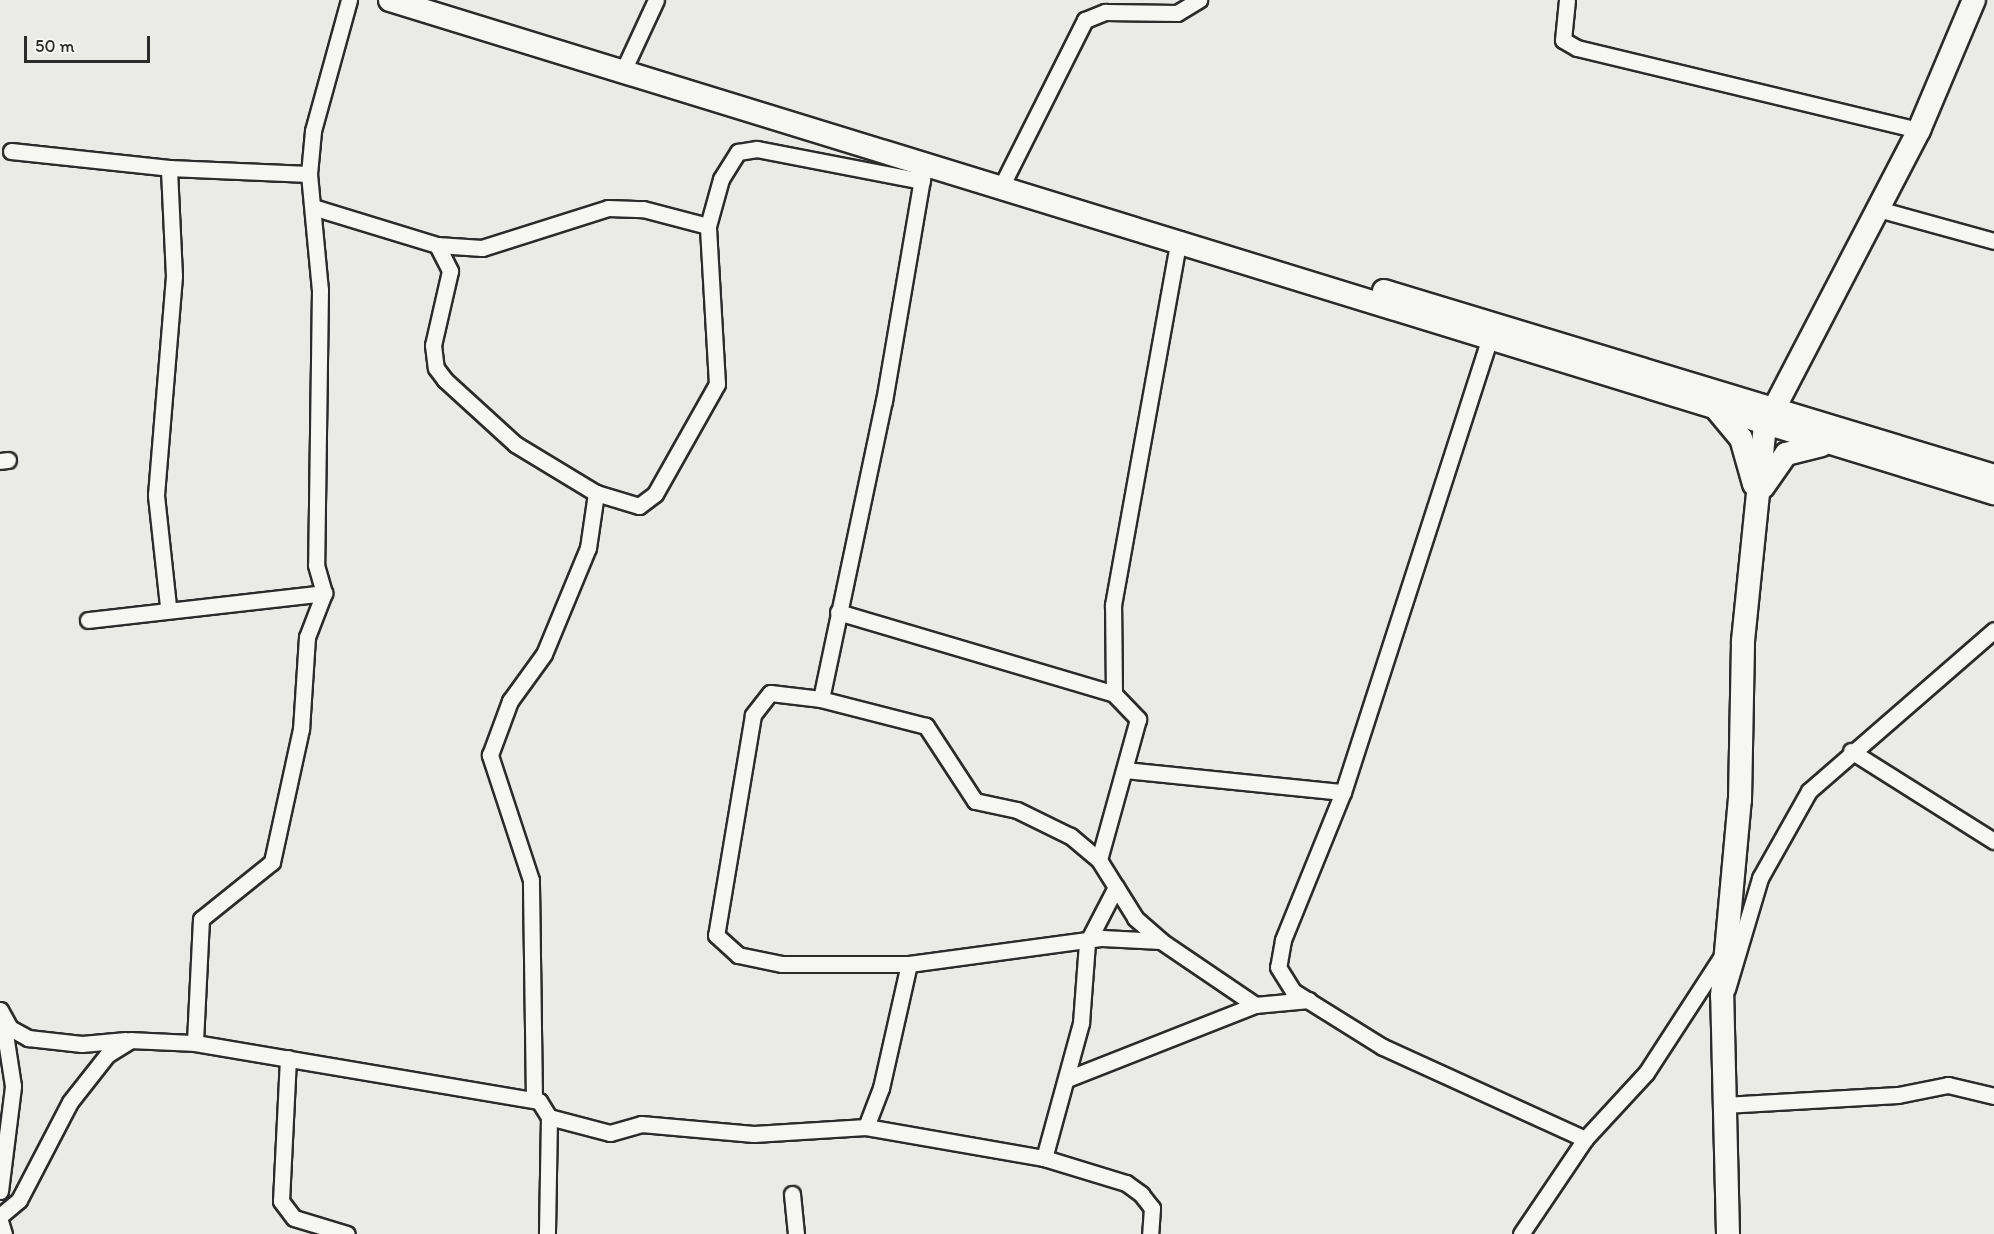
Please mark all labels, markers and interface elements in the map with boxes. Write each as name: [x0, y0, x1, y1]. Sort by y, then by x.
scale bar: [27, 24, 153, 62]
text: 50 m: [35, 35, 75, 57]

